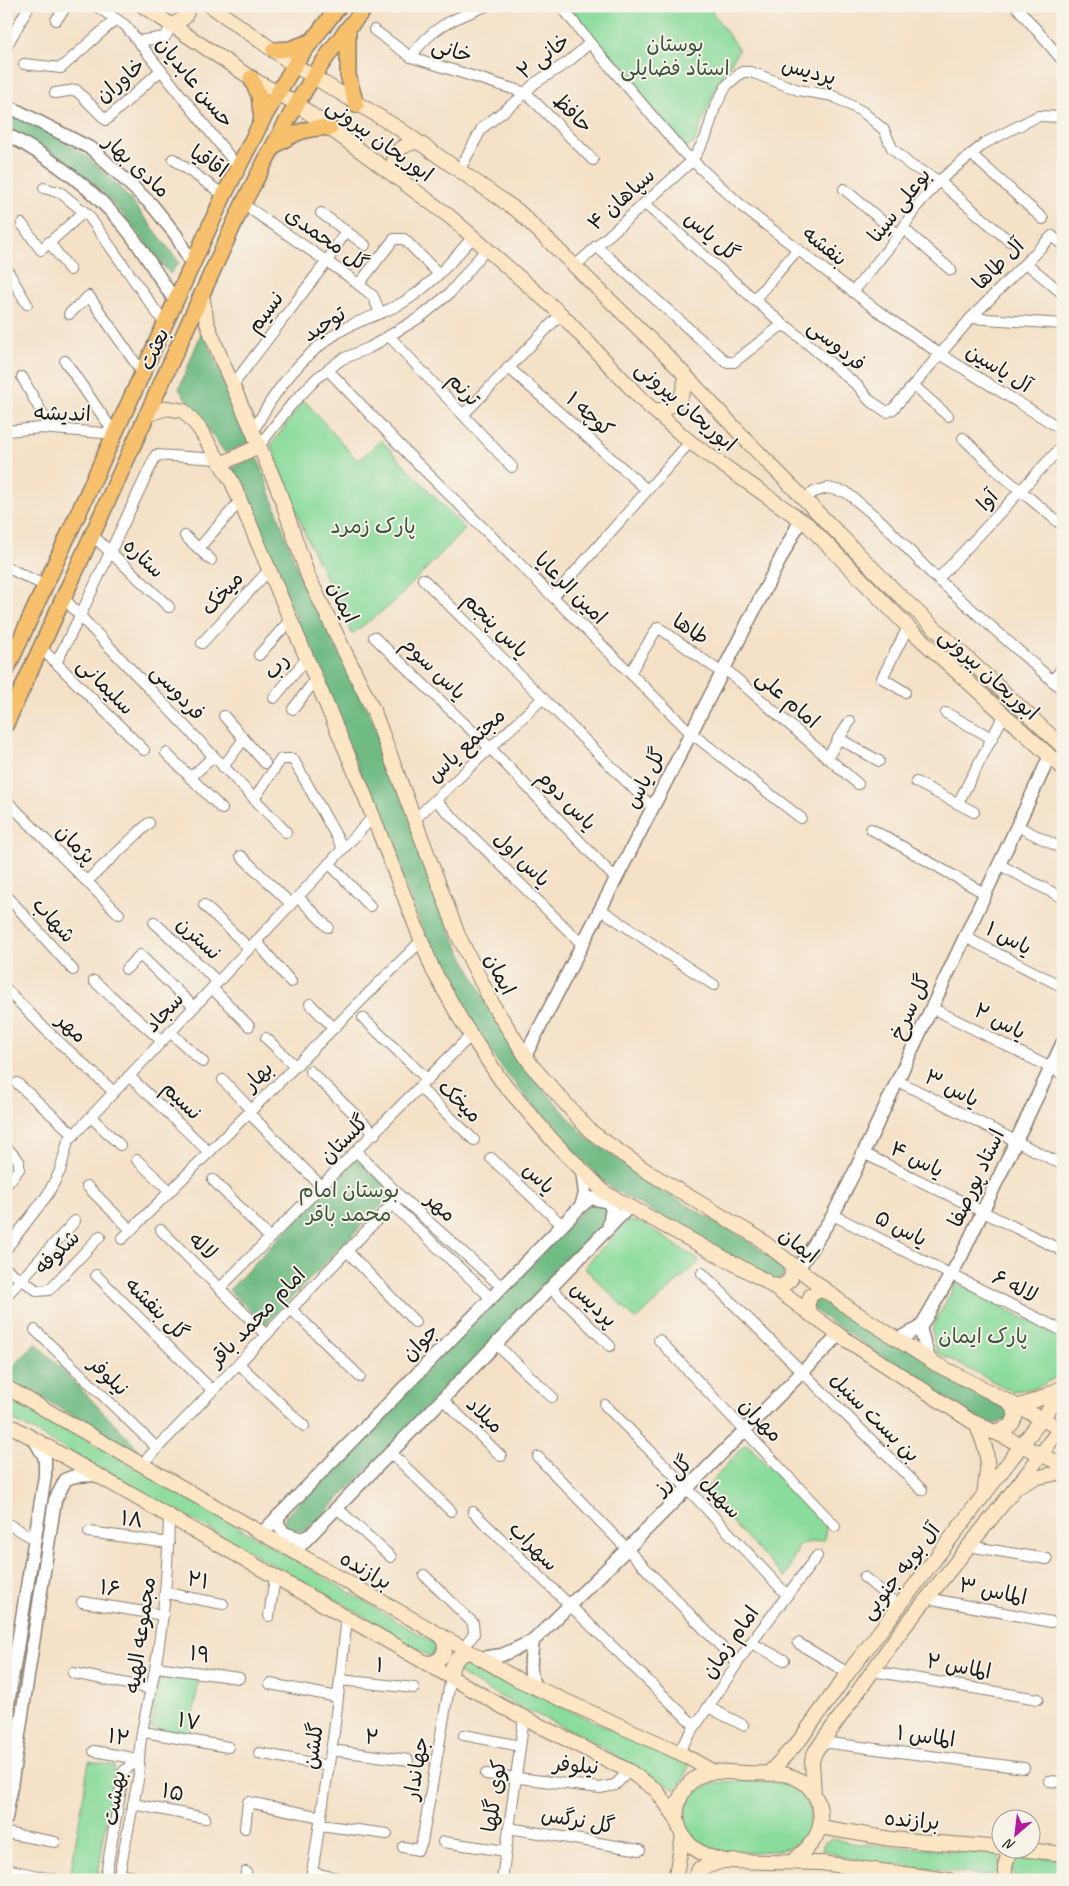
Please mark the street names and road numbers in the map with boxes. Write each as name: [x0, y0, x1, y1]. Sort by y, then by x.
street label: خانی ۲: [511, 27, 575, 86]
street label: حسن عابدیان: [150, 31, 240, 133]
street label: خانی: [428, 32, 475, 69]
street label: پردیس: [779, 51, 839, 91]
street label: خاوران: [90, 52, 151, 109]
street label: حافظ: [547, 87, 599, 139]
street label: ابوریحان بیرونی: [321, 93, 438, 188]
street label: مادی بهار: [97, 127, 176, 203]
street label: اقاقیا: [185, 139, 233, 183]
street label: سپاهان ۴: [582, 162, 660, 236]
street label: بوعلی سینا: [862, 162, 937, 248]
street label: گل محمدی: [280, 201, 374, 277]
street label: گل یاس: [679, 205, 745, 267]
street label: بنفشه: [797, 220, 853, 272]
street label: آل طاها: [967, 232, 1030, 295]
street label: نسیم: [241, 286, 292, 340]
street label: توحید: [297, 300, 351, 348]
street label: فردوسی: [802, 313, 871, 378]
street label: بعثت: [133, 324, 175, 374]
street label: آل یاسین: [961, 338, 1038, 399]
street label: ابوریحان بیرونی: [629, 355, 742, 458]
street label: ترنم: [440, 367, 487, 414]
street label: کوچه ۱: [561, 386, 619, 442]
street label: اندیشه: [33, 399, 91, 427]
street label: آوا: [971, 483, 1004, 516]
street label: ستاره: [118, 532, 170, 584]
street label: امین الرعایا: [529, 546, 613, 630]
street label: میخک: [195, 566, 249, 620]
street label: ایمان: [322, 577, 364, 627]
street label: یاس پنجم: [455, 587, 534, 666]
street label: طاها: [668, 608, 714, 650]
street label: ابوریحان بیرونی: [933, 622, 1044, 726]
street label: یاس سوم: [394, 631, 472, 707]
street label: رب: [258, 648, 294, 684]
street label: سلیمانی: [71, 652, 140, 721]
street label: فردوسی: [145, 658, 211, 726]
street label: امام علی: [749, 664, 825, 736]
street label: مجتمع یاس: [421, 702, 512, 789]
street label: گل یاس: [619, 743, 671, 813]
street label: یاس دوم: [530, 764, 602, 838]
street label: پژمان: [50, 818, 102, 870]
street label: یاس اول: [488, 826, 556, 892]
street label: شهاب: [27, 892, 81, 948]
street label: نسترن: [171, 911, 227, 965]
street label: یاس ۱: [982, 915, 1036, 961]
street label: ایمان: [479, 949, 521, 999]
street label: گل سرخ: [884, 970, 937, 1044]
street label: سجاد: [139, 986, 189, 1038]
street label: یاس ۲: [970, 997, 1030, 1045]
street label: مهر: [50, 1006, 93, 1048]
street label: بهار: [236, 1056, 278, 1098]
street label: یاس ۳: [920, 1063, 984, 1113]
street label: میخک: [433, 1074, 487, 1128]
street label: نسیم: [154, 1075, 207, 1127]
street label: گلستان: [314, 1109, 374, 1169]
street label: استاد پورصفا: [942, 1125, 1010, 1231]
street label: یاس ۴: [886, 1135, 948, 1183]
street label: یاس: [517, 1156, 561, 1200]
street label: مهر: [419, 1185, 462, 1227]
street label: یاس ۵: [871, 1204, 931, 1252]
street label: ایمان: [774, 1221, 824, 1269]
street label: شکوفه: [29, 1224, 85, 1280]
street label: لاله: [183, 1226, 223, 1266]
street label: امام محمد باقر: [202, 1262, 313, 1376]
street label: لاله ۶: [988, 1264, 1042, 1308]
street label: گل بنفشه: [120, 1272, 194, 1346]
street label: پردیس: [565, 1275, 623, 1333]
street label: جوان: [396, 1318, 444, 1366]
street label: نیلوفر: [81, 1349, 134, 1402]
street label: بن بست سنبل: [824, 1366, 926, 1468]
street label: میلاد: [461, 1391, 509, 1439]
street label: مهران: [734, 1392, 788, 1448]
street label: گل رز: [646, 1450, 698, 1502]
street label: سهیل: [695, 1470, 747, 1524]
street label: ۱۸: [119, 1505, 145, 1533]
street label: سهراب: [504, 1516, 564, 1576]
street label: آل بویه جنوبی: [854, 1517, 947, 1625]
street label: برازنده: [335, 1545, 397, 1595]
street label: ۲۱: [185, 1565, 211, 1595]
street label: الماس ۳: [957, 1572, 1029, 1610]
street label: ۱۶: [98, 1574, 122, 1602]
street label: مجموعه الهیه: [119, 1575, 161, 1695]
street label: امام زمان: [696, 1601, 767, 1685]
street label: ۱۹: [188, 1640, 212, 1668]
street label: الماس ۲: [925, 1648, 993, 1684]
street label: ۱: [375, 1652, 385, 1678]
street label: ۱۷: [176, 1706, 202, 1736]
street label: الماس ۱: [895, 1720, 957, 1752]
street label: گلشن: [297, 1721, 329, 1771]
street label: ۱۲: [106, 1722, 132, 1752]
street label: ۲: [363, 1723, 381, 1751]
street label: جهاندار: [397, 1735, 434, 1803]
street label: نیلوفر: [550, 1750, 600, 1781]
street label: کوی گلها: [476, 1758, 512, 1834]
street label: بهشت: [97, 1769, 131, 1827]
street label: ۱۵: [160, 1777, 186, 1807]
street label: گل نرگس: [539, 1801, 617, 1839]
street label: برازنده: [883, 1805, 941, 1835]

